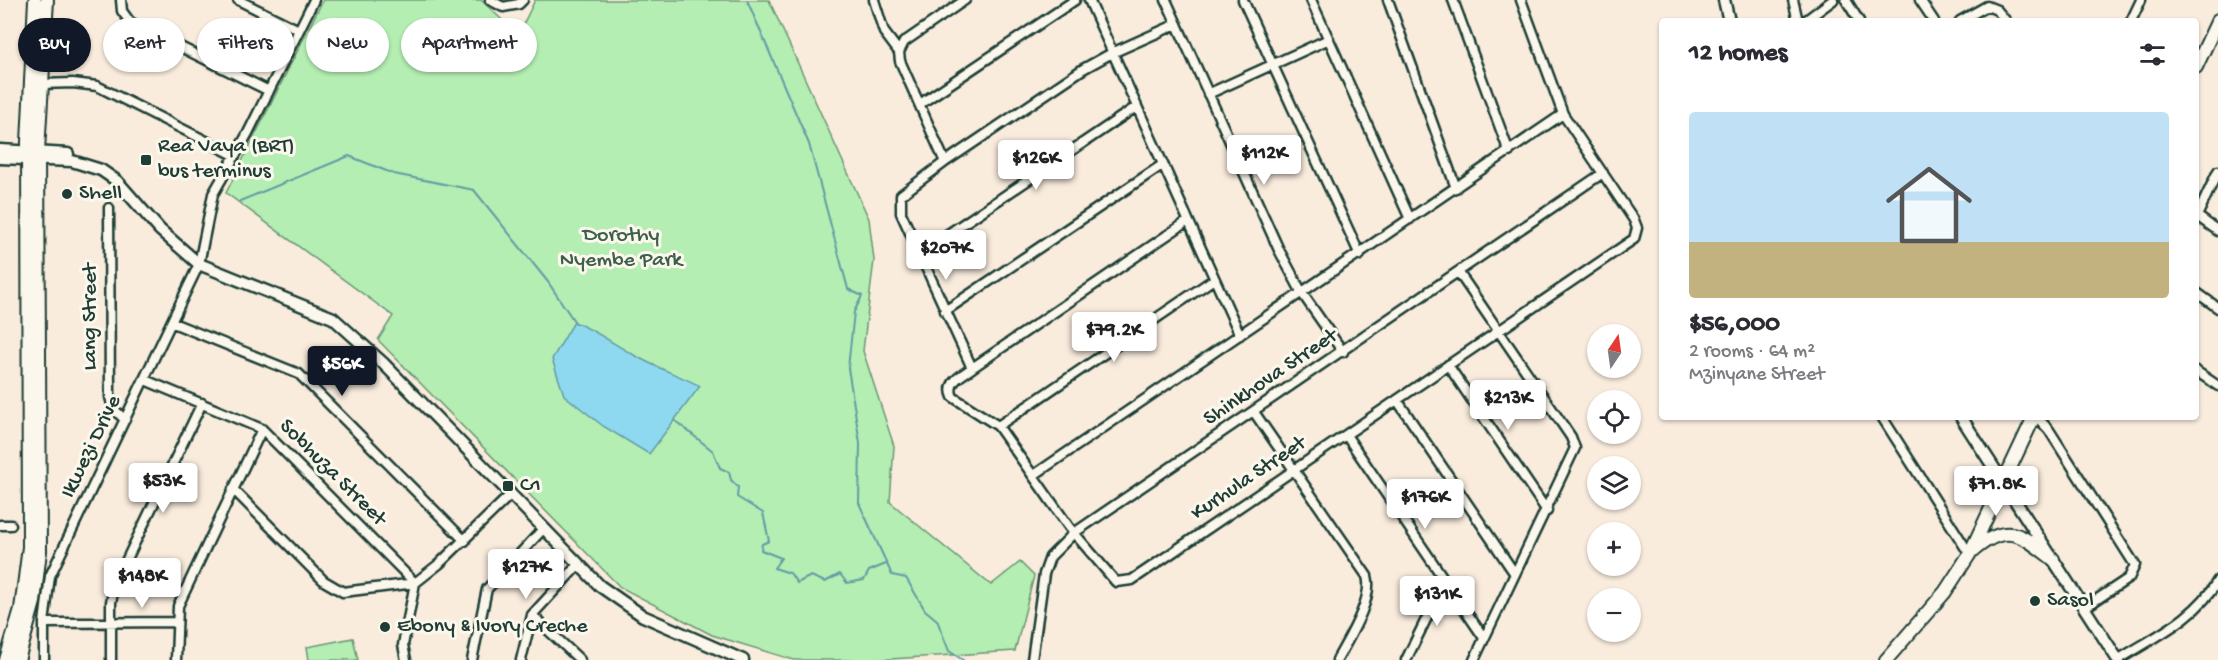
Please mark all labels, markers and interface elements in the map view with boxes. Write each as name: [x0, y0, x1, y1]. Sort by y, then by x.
chip: Buy: [18, 18, 91, 72]
chip: Rent: [103, 18, 185, 72]
chip: Filters: [197, 18, 294, 72]
chip: New: [306, 18, 389, 72]
chip: Apartment: [401, 18, 537, 72]
icon: filters: [2136, 38, 2169, 71]
text: 12 homes: [1689, 39, 1787, 70]
place label: Rea Vaya (BRT) bus terminus: [158, 134, 295, 185]
pin: $112K: [1222, 135, 1306, 186]
pin: $126K: [994, 140, 1078, 191]
text: $112K: [1241, 143, 1287, 166]
text: $126K: [1012, 148, 1060, 171]
icon: home: [1875, 151, 1983, 259]
marker: Rea Vaya (BRT) bus terminus: [139, 153, 153, 167]
place label: Shell: [79, 181, 122, 207]
marker: Shell: [60, 187, 74, 201]
park label: Dorothy Nyembe Park: [560, 223, 684, 274]
pin: $207K: [904, 230, 988, 281]
text: $207K: [920, 238, 972, 261]
street label: Lang Street: [78, 261, 104, 371]
text: $56,000: [1689, 310, 1780, 341]
pin: $79.2K: [1065, 312, 1163, 363]
text: $79.2K: [1086, 320, 1142, 343]
street label: Shinkhova Street: [1199, 322, 1345, 432]
north arrow: [1587, 324, 1641, 378]
map controls: [1587, 324, 1641, 642]
text: 2 rooms · 64 m²: [1689, 341, 1815, 364]
pin: $56K: [306, 346, 378, 397]
text: $56K: [322, 354, 362, 377]
text: Mzinyane Street: [1689, 364, 1824, 387]
pin: $213K: [1466, 380, 1550, 431]
text: $213K: [1484, 388, 1532, 411]
button: locate: [1587, 390, 1641, 444]
street label: Ikwezi Drive: [56, 391, 128, 503]
street label: Sobhuza Street: [273, 414, 393, 534]
street label: Kurhula Street: [1186, 430, 1313, 527]
button: layers: [1587, 456, 1641, 510]
pin: $53K: [127, 463, 199, 514]
pin: $71.8K: [1947, 466, 2045, 517]
text: $53K: [143, 471, 183, 494]
place label: C1: [520, 473, 541, 499]
text: $71.8K: [1968, 474, 2024, 497]
marker: C1: [501, 479, 515, 493]
pin: $176K: [1383, 479, 1467, 530]
text: $176K: [1401, 487, 1449, 510]
button: +: [1587, 522, 1641, 576]
pin: $127K: [484, 549, 568, 600]
text: $127K: [502, 557, 550, 580]
pin: $148K: [100, 558, 184, 609]
text: $148K: [118, 566, 166, 589]
pin: $131K: [1395, 576, 1479, 627]
text: $131K: [1414, 584, 1460, 607]
button: −: [1587, 588, 1641, 642]
place label: Sasol: [2047, 588, 2094, 614]
marker: Sasol: [2028, 594, 2042, 608]
place label: Ebony & Ivory Creche: [397, 614, 588, 640]
marker: Ebony & Ivory Creche: [378, 620, 392, 634]

